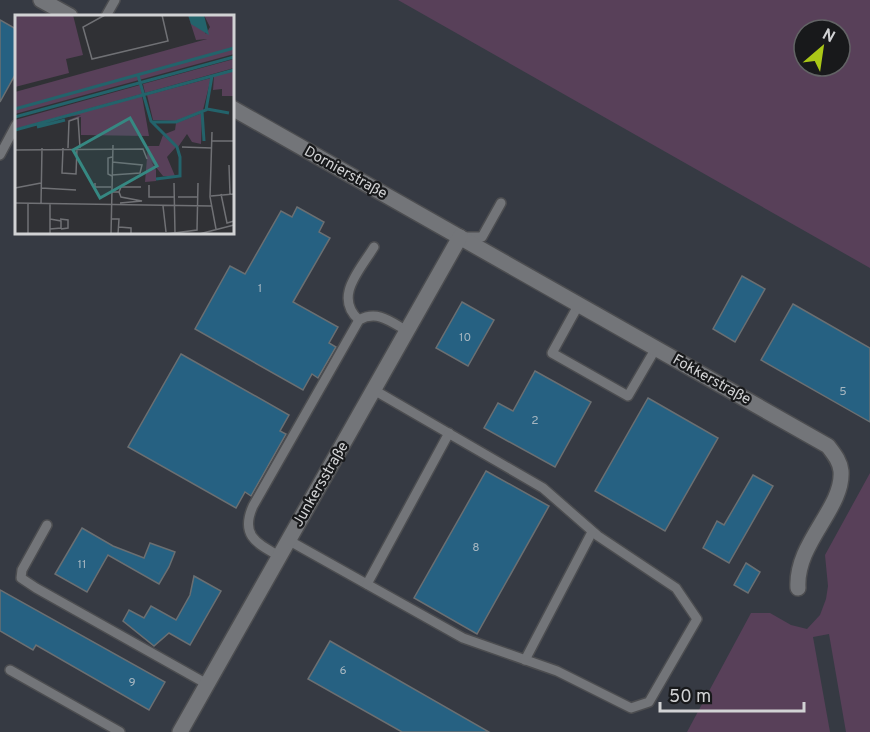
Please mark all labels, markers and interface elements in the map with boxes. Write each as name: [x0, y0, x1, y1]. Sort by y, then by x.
inset map: [15, 15, 234, 234]
north arrow: [792, 18, 852, 78]
text: N: [818, 25, 838, 48]
street label: Dornierstraße: [300, 143, 390, 204]
house number: 1: [258, 281, 262, 297]
house number: 10: [459, 330, 471, 346]
street label: Fokkerstraße: [669, 351, 754, 410]
house number: 5: [839, 384, 847, 400]
house number: 2: [531, 413, 539, 429]
street label: Junkersstraße: [289, 439, 353, 531]
house number: 8: [472, 540, 480, 556]
house number: 11: [78, 557, 86, 573]
house number: 6: [339, 663, 347, 679]
house number: 9: [128, 675, 136, 691]
scale bar: [660, 675, 804, 713]
text: 50 m: [669, 686, 711, 709]

